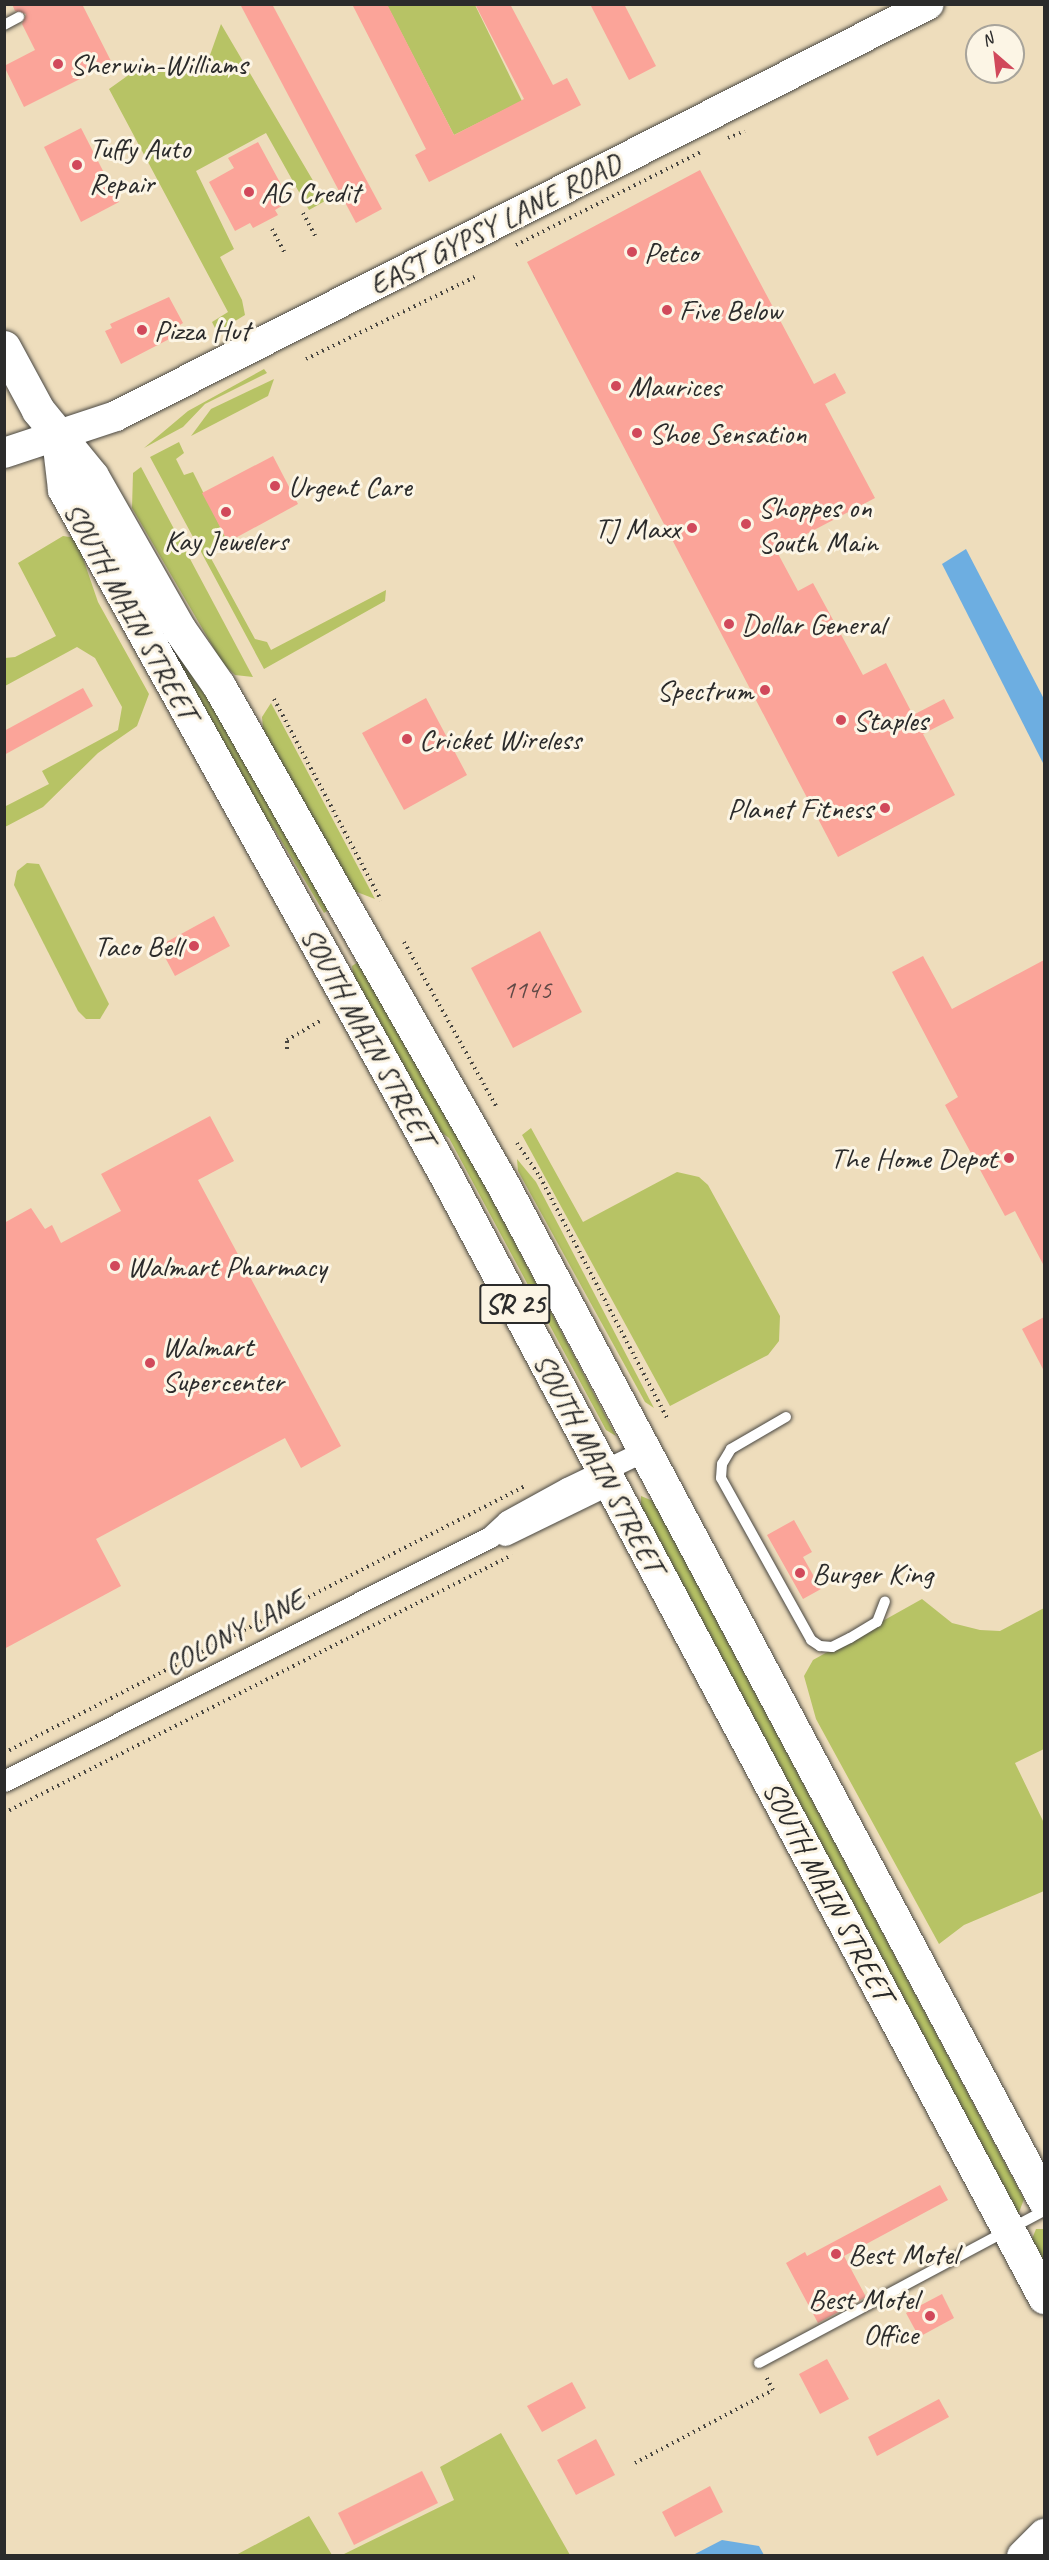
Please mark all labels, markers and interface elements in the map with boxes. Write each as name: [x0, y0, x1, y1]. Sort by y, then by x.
north arrow: [965, 24, 1025, 84]
text: N: [978, 29, 997, 51]
place label: Sherwin-Williams: [70, 46, 247, 82]
marker: Sherwin-Williams: [51, 57, 65, 71]
place label: Tuffy Auto Repair: [89, 130, 190, 201]
street label: EAST GYPSY LANE ROAD: [363, 145, 627, 303]
marker: Tuffy Auto Repair: [70, 158, 84, 172]
place label: AG Credit: [261, 174, 360, 210]
marker: AG Credit: [242, 185, 256, 199]
place label: Petco: [644, 234, 698, 270]
marker: Petco: [625, 245, 639, 259]
place label: Five Below: [679, 292, 783, 328]
marker: Five Below: [660, 303, 674, 317]
place label: Pizza Hut: [154, 312, 250, 348]
marker: Pizza Hut: [135, 323, 149, 337]
place label: Maurices: [628, 368, 721, 404]
marker: Maurices: [609, 379, 623, 393]
place label: Shoe Sensation: [649, 415, 805, 451]
marker: Shoe Sensation: [630, 426, 644, 440]
place label: Urgent Care: [288, 468, 412, 504]
marker: Urgent Care: [266, 477, 284, 495]
place label: Shoppes on South Main: [758, 489, 879, 560]
street label: SOUTH MAIN STREET: [56, 496, 206, 726]
marker: Kay Jewelers: [219, 505, 233, 519]
place label: TJ Maxx: [595, 510, 680, 546]
marker: Shoppes on South Main: [739, 517, 753, 531]
marker: TJ Maxx: [685, 521, 699, 535]
place label: Kay Jewelers: [164, 522, 288, 558]
place label: Dollar General: [741, 606, 885, 642]
marker: Dollar General: [722, 617, 736, 631]
place label: Spectrum: [657, 672, 753, 708]
marker: Spectrum: [758, 683, 772, 697]
place label: Staples: [853, 702, 928, 738]
marker: Staples: [834, 713, 848, 727]
place label: Cricket Wireless: [419, 721, 582, 757]
marker: Cricket Wireless: [400, 732, 414, 746]
place label: Planet Fitness: [727, 790, 873, 826]
marker: Planet Fitness: [878, 801, 892, 815]
street label: SOUTH MAIN STREET: [293, 921, 443, 1151]
place label: Taco Bell: [94, 928, 182, 964]
marker: Taco Bell: [187, 939, 201, 953]
house number: 1145: [503, 974, 551, 1006]
place label: The Home Depot: [831, 1140, 997, 1176]
marker: The Home Depot: [1002, 1151, 1016, 1165]
place label: Walmart Pharmacy: [127, 1248, 327, 1284]
marker: Walmart Pharmacy: [108, 1259, 122, 1273]
road number: SR 25: [479, 1279, 551, 1329]
place label: Walmart Supercenter: [162, 1328, 284, 1398]
street label: SOUTH MAIN STREET: [526, 1347, 672, 1579]
marker: Walmart Supercenter: [143, 1356, 157, 1370]
place label: Burger King: [812, 1555, 933, 1591]
marker: Burger King: [793, 1566, 807, 1580]
street label: COLONY LANE: [157, 1581, 311, 1683]
street label: SOUTH MAIN STREET: [755, 1775, 901, 2007]
place label: Best Motel: [848, 2236, 958, 2272]
marker: Best Motel: [829, 2247, 843, 2261]
place label: Best Motel Office: [808, 2281, 918, 2352]
marker: Best Motel Office: [923, 2309, 937, 2323]

